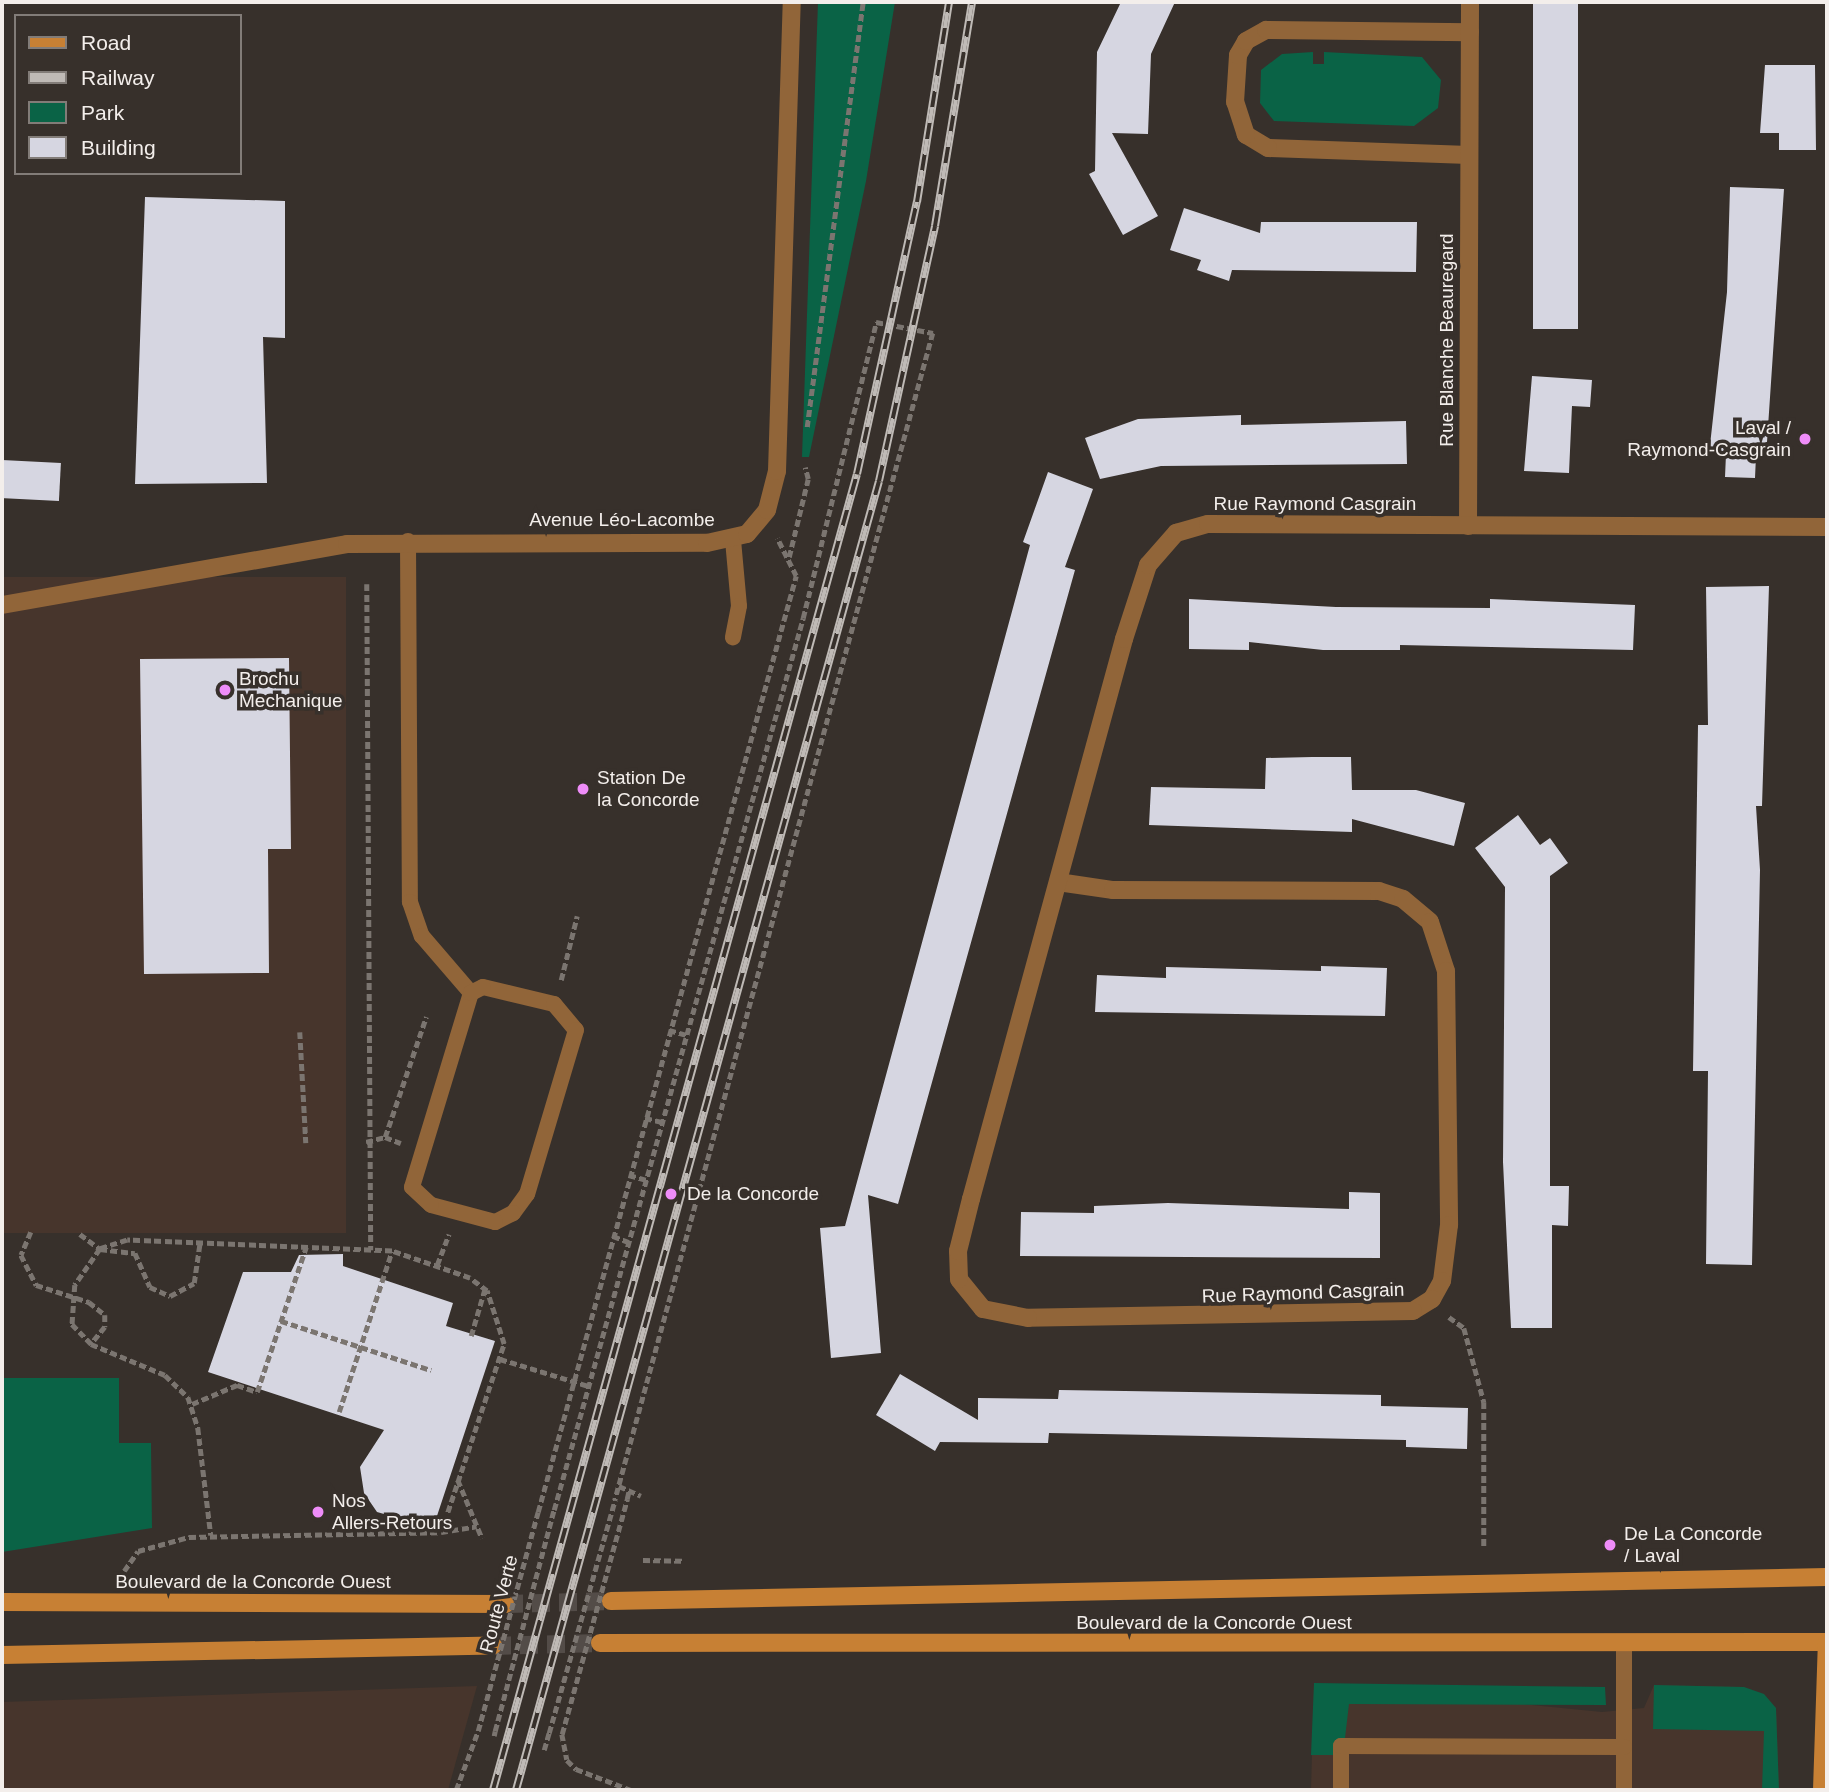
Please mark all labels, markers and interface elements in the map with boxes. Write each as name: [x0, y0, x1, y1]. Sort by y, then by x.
legend: [14, 14, 242, 175]
text: Road: [81, 31, 131, 54]
text: Railway: [81, 66, 155, 89]
text: Park: [81, 101, 124, 124]
text: Building: [81, 136, 156, 159]
street label: Rue Blanche Beauregard: [1436, 233, 1458, 447]
place label: Laval / Raymond-Casgrain: [1627, 417, 1791, 461]
marker: Laval / Raymond-Casgrain: [1797, 431, 1813, 447]
street label: Rue Raymond Casgrain: [1214, 493, 1416, 515]
street label: Avenue Léo-Lacombe: [529, 509, 715, 531]
place label: Brochu Mechanique: [239, 668, 343, 712]
marker: Brochu Mechanique: [217, 682, 233, 698]
place label: Station De la Concorde: [597, 767, 699, 811]
marker: Station De la Concorde: [575, 781, 591, 797]
place label: De la Concorde: [687, 1183, 819, 1205]
marker: De la Concorde: [661, 1184, 681, 1204]
street label: Rue Raymond Casgrain: [1201, 1278, 1405, 1308]
place label: Nos Allers-Retours: [332, 1490, 452, 1534]
marker: Nos Allers-Retours: [310, 1504, 326, 1520]
place label: De La Concorde / Laval: [1624, 1523, 1762, 1567]
marker: De La Concorde / Laval: [1602, 1537, 1618, 1553]
street label: Route Verte: [475, 1553, 523, 1655]
street label: Boulevard de la Concorde Ouest: [115, 1571, 391, 1593]
street label: Boulevard de la Concorde Ouest: [1076, 1612, 1352, 1634]

